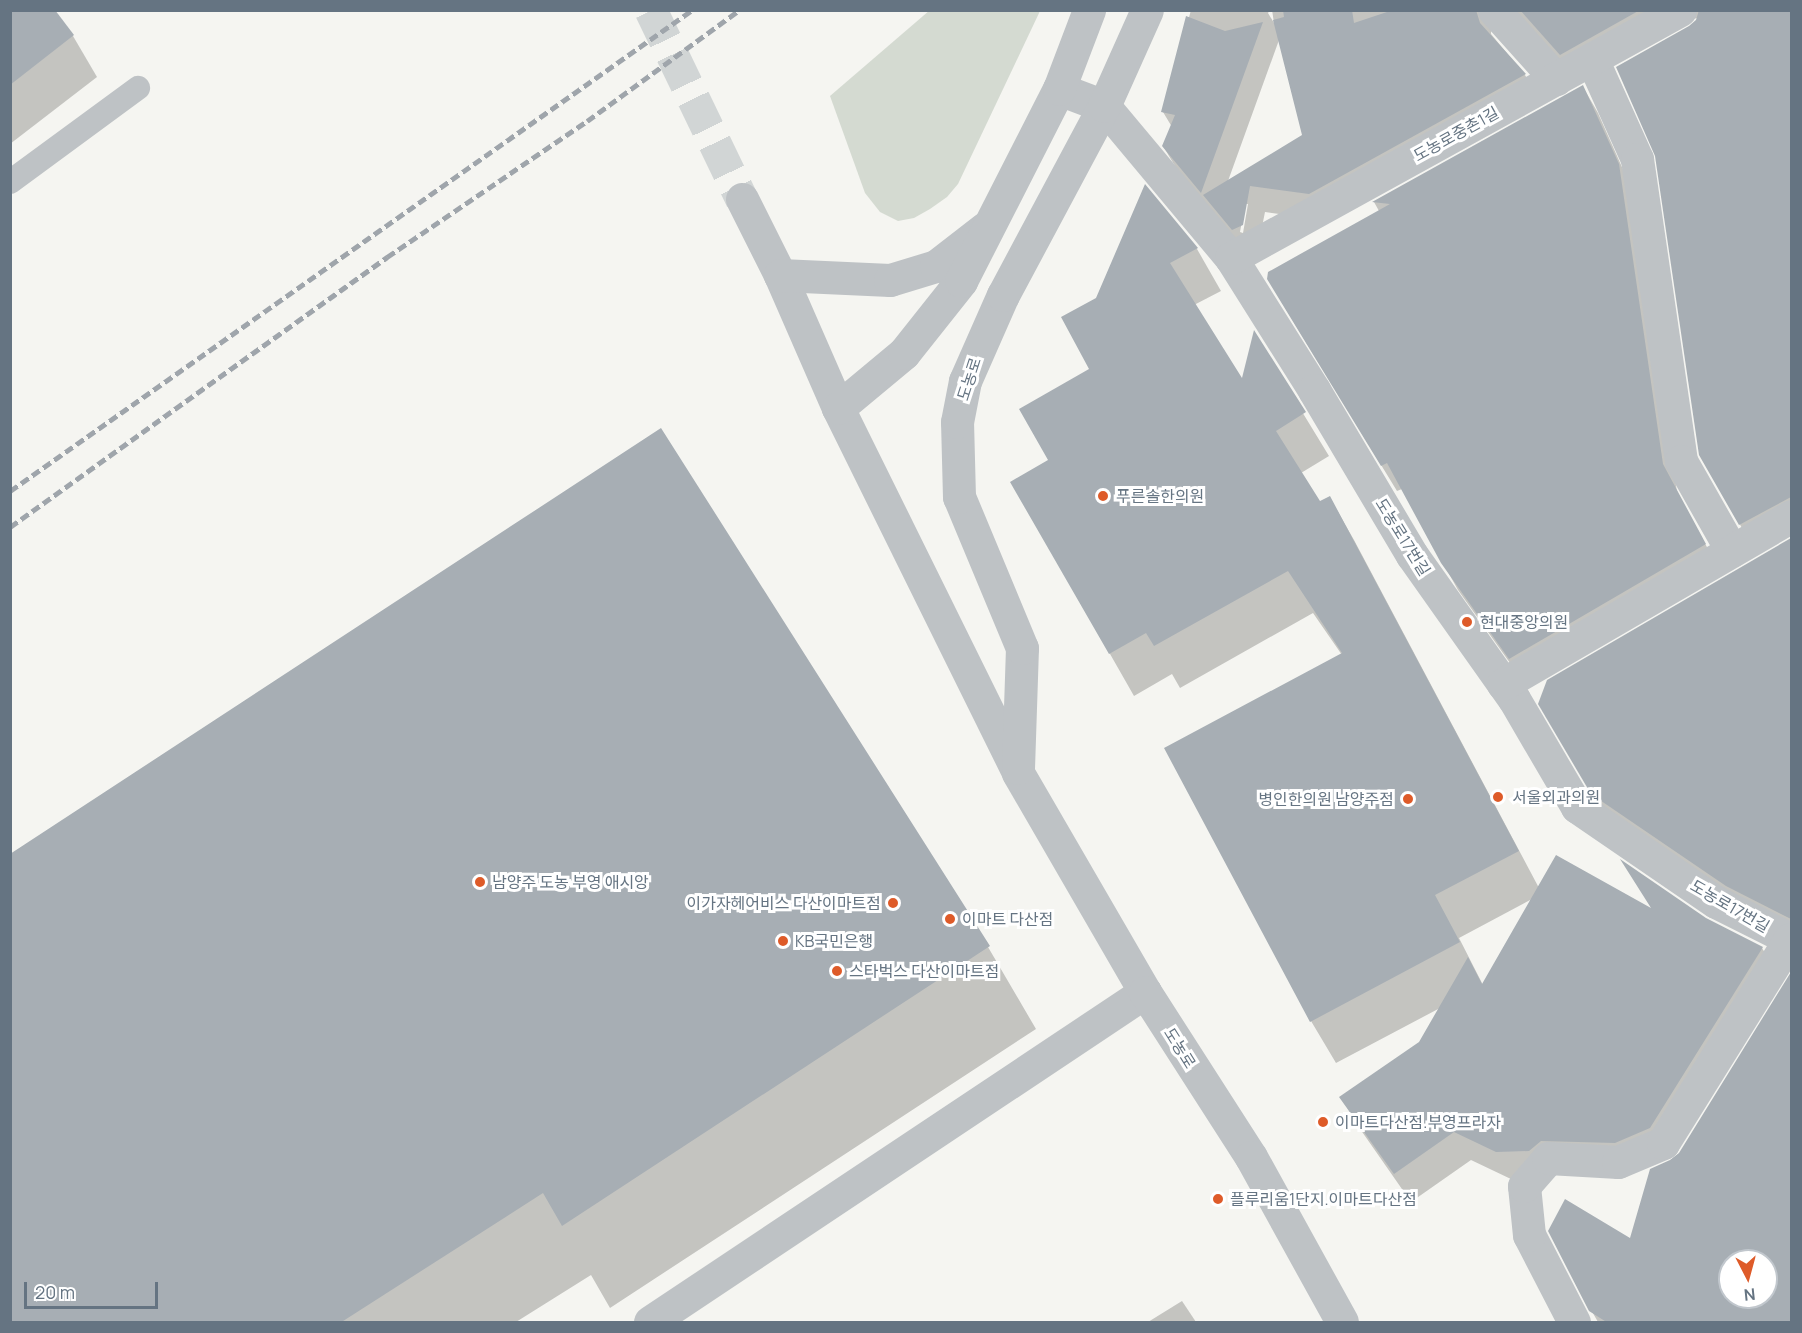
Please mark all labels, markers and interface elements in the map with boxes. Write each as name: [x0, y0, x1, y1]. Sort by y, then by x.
street label: 도농로중촌1길: [1410, 103, 1502, 165]
street label: 도농로: [953, 355, 985, 403]
place label: 푸른솔한의원: [1116, 486, 1204, 506]
marker: 푸른솔한의원: [1094, 487, 1112, 505]
street label: 도농로17번길: [1372, 495, 1434, 579]
place label: 현대중앙의원: [1480, 612, 1568, 632]
marker: 현대중앙의원: [1458, 613, 1476, 631]
place label: 서울외과의원: [1512, 787, 1600, 807]
marker: 서울외과의원: [1489, 788, 1507, 806]
place label: 병인한의원 남양주점: [1258, 789, 1394, 809]
marker: 병인한의원 남양주점: [1399, 790, 1417, 808]
place label: 남양주 도농 부영 애시앙: [492, 872, 649, 892]
marker: 남양주 도농 부영 애시앙: [473, 875, 487, 889]
street label: 도농로17번길: [1687, 876, 1773, 936]
place label: 이가자헤어비스 다산이마트점: [686, 893, 881, 913]
marker: 이가자헤어비스 다산이마트점: [886, 896, 900, 910]
place label: 이마트 다산점: [962, 909, 1054, 929]
marker: 이마트 다산점: [943, 912, 957, 926]
place label: KB국민은행: [795, 931, 873, 951]
marker: KB국민은행: [776, 934, 790, 948]
place label: 스타벅스 다산이마트점: [849, 961, 999, 981]
marker: 스타벅스 다산이마트점: [830, 964, 844, 978]
street label: 도농로: [1160, 1024, 1200, 1072]
place label: 이마트다산점.부영프라자: [1335, 1112, 1501, 1132]
marker: 이마트다산점.부영프라자: [1316, 1115, 1330, 1129]
place label: 플루리움1단지.이마트다산점: [1230, 1189, 1417, 1209]
marker: 플루리움1단지.이마트다산점: [1211, 1192, 1225, 1206]
north arrow: [1718, 1249, 1778, 1309]
scale bar: [27, 1270, 160, 1308]
text: 20 m: [35, 1280, 75, 1304]
text: N: [1743, 1283, 1757, 1306]

